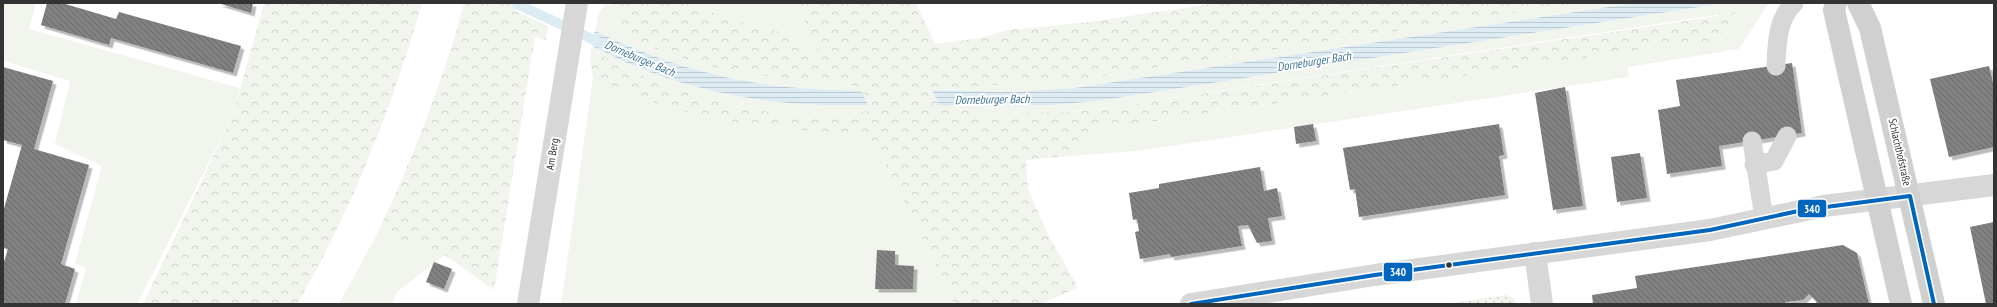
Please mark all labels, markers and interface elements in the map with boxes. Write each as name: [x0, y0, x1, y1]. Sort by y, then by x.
water label: Dorneburger Bach: [603, 37, 678, 80]
water label: Dorneburger Bach: [1276, 48, 1353, 74]
water label: Dorneburger Bach: [955, 91, 1030, 107]
street label: Schlachthofstraße: [1885, 117, 1915, 187]
street label: Am Berg: [543, 137, 561, 171]
line badge: 340: [1797, 199, 1827, 218]
text: 340: [1804, 202, 1820, 216]
unlabelled marker: [1444, 260, 1454, 270]
line badge: 340: [1383, 262, 1413, 282]
text: 340: [1390, 265, 1406, 279]

